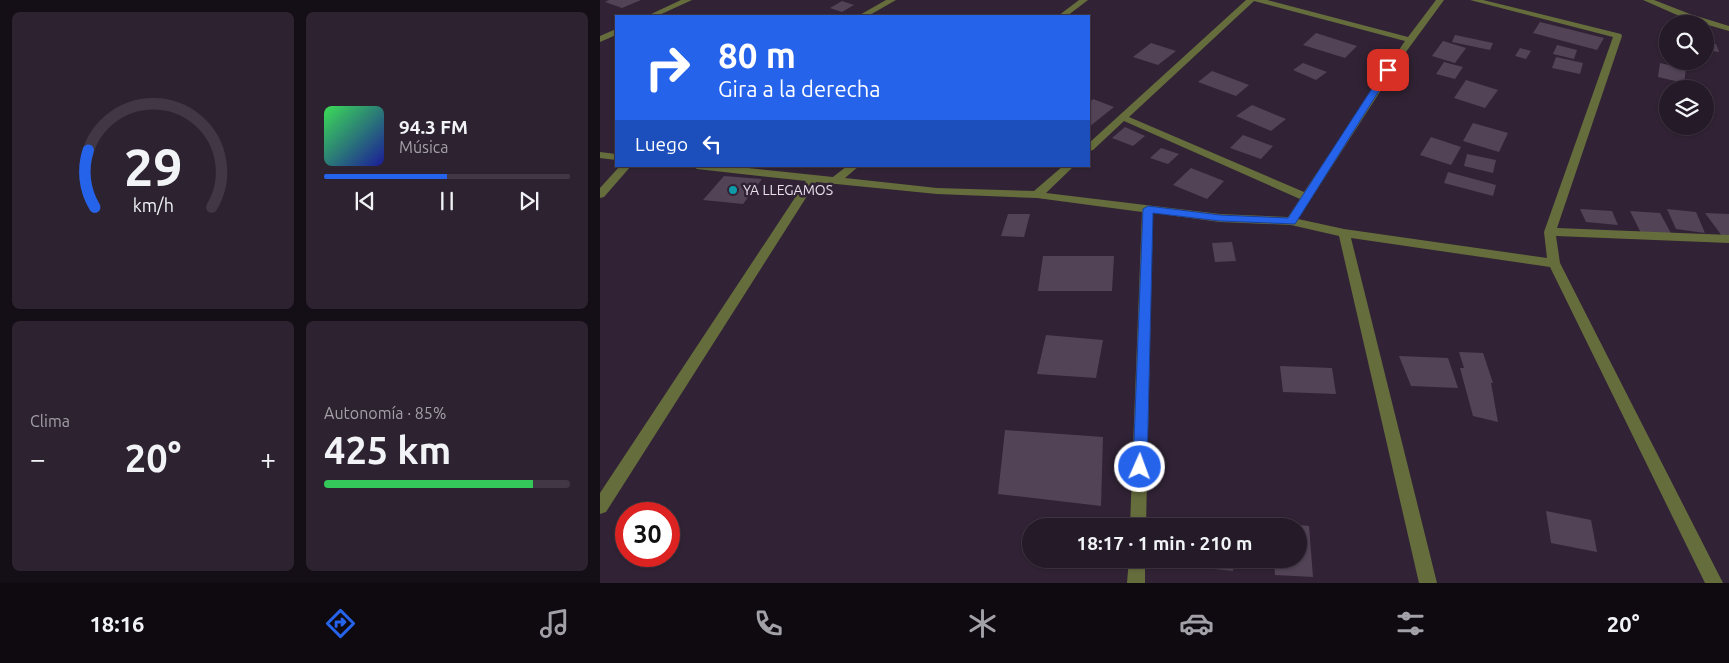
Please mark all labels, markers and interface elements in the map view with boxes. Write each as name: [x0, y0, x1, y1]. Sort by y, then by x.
map controls: [1659, 15, 1714, 135]
button: search: [1659, 15, 1714, 70]
icon: right: [635, 35, 700, 100]
text: 80 m: [718, 35, 796, 75]
pin: [1367, 49, 1409, 91]
icon: arrive: [1374, 56, 1402, 84]
text: Gira a la derecha: [718, 76, 881, 101]
button: layers: [1659, 80, 1714, 135]
text: 94.3 FM: [399, 116, 468, 138]
icon: left: [698, 130, 726, 158]
text: Luego: [635, 133, 688, 155]
text: 29: [124, 138, 182, 196]
text: Música: [399, 138, 449, 156]
place label: YA LLEGAMOS: [743, 182, 833, 198]
marker: YA LLEGAMOS: [727, 184, 739, 196]
icon: previous: [351, 187, 379, 215]
icon: pause: [433, 187, 461, 215]
icon: next: [515, 187, 543, 215]
text: km/h: [132, 195, 174, 215]
text: Autonomía · 85%: [324, 404, 446, 422]
text: Clima: [30, 412, 70, 430]
text: 425 km: [324, 429, 451, 471]
text: 20°: [125, 437, 181, 479]
position arrow: [1113, 440, 1165, 492]
text: −: [30, 443, 46, 474]
text: +: [260, 443, 276, 474]
speed limit sign: 30: [615, 502, 680, 567]
text: 18:17 · 1 min · 210 m: [1077, 532, 1252, 554]
icon: directions: [323, 606, 358, 641]
icon: music: [537, 606, 572, 641]
icon: phone: [751, 606, 786, 641]
icon: climate: [965, 606, 1000, 641]
icon: car: [1179, 606, 1214, 641]
icon: filters: [1393, 606, 1428, 641]
text: 18:16: [89, 611, 145, 636]
text: 20°: [1607, 611, 1639, 636]

